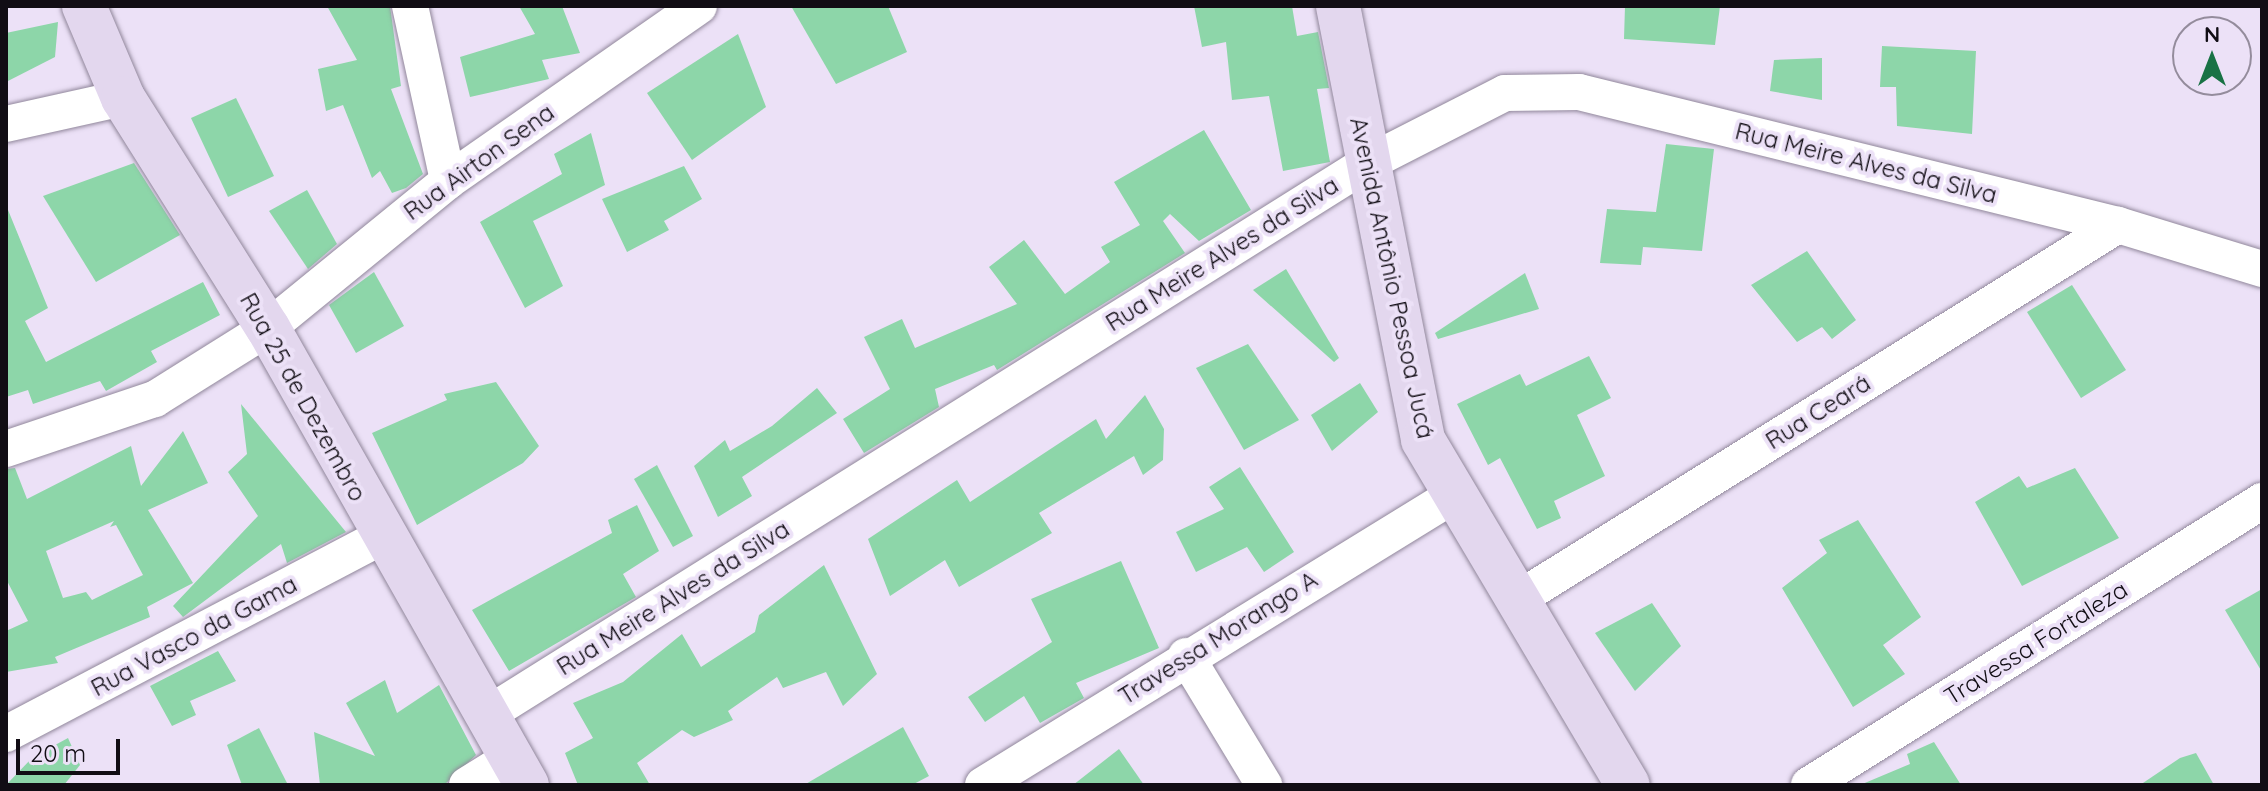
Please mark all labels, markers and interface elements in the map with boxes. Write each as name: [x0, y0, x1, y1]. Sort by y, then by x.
north arrow: [2172, 16, 2252, 96]
text: N: [2204, 20, 2220, 48]
street label: Rua Airton Sena: [398, 98, 560, 226]
street label: Avenida Antônio Pessoa Jucá: [1344, 115, 1440, 441]
street label: Rua Meire Alves da Silva: [1732, 117, 2000, 209]
street label: Rua Meire Alves da Silva: [1100, 171, 1344, 337]
street label: Rua 25 de Dezembro: [234, 288, 372, 506]
street label: Rua Ceará: [1760, 369, 1876, 455]
street label: Rua Meire Alves da Silva: [551, 515, 795, 681]
street label: Travessa Morango A: [1113, 565, 1323, 711]
street label: Rua Vasco da Gama: [86, 569, 302, 703]
street label: Travessa Fortaleza: [1939, 575, 2133, 711]
scale bar: [20, 723, 124, 773]
text: 20 m: [30, 738, 86, 768]

